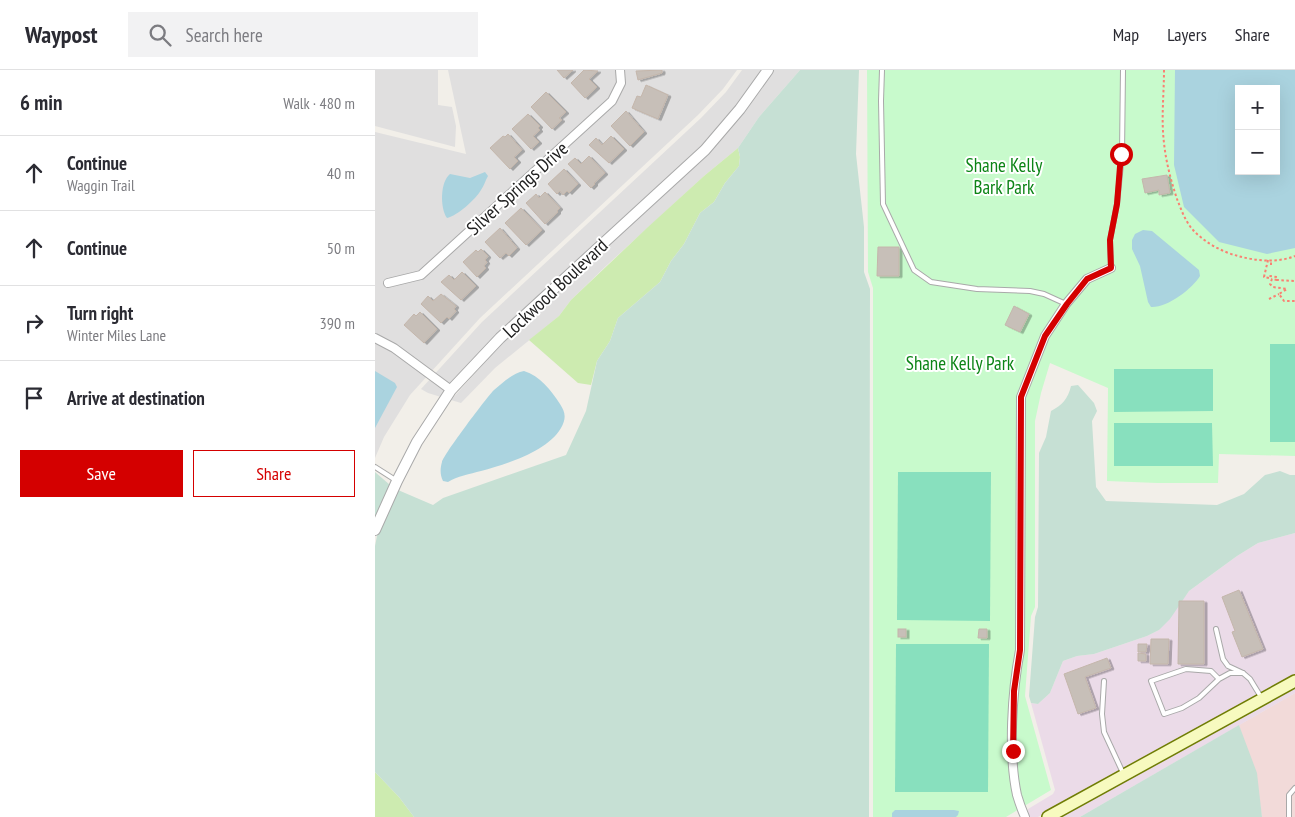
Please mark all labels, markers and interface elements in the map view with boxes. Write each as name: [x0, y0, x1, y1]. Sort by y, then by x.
search box: [128, 12, 478, 57]
text: Waypost: [25, 19, 98, 50]
icon: search: [146, 21, 174, 49]
text: Search here: [186, 23, 263, 47]
text: Map: [1113, 23, 1139, 46]
text: Layers: [1167, 23, 1207, 46]
text: Share: [1235, 23, 1270, 46]
map controls: [1235, 85, 1280, 175]
button: +: [1235, 85, 1280, 130]
text: 6 min: [20, 89, 62, 116]
text: Walk · 480 m: [283, 93, 355, 113]
button: −: [1235, 130, 1280, 175]
street label: Silver Springs Drive: [461, 136, 573, 240]
route start: [1110, 143, 1133, 166]
text: Continue: [67, 151, 127, 175]
park label: Shane Kelly Bark Park: [966, 153, 1043, 199]
icon: ahead: [20, 159, 48, 187]
text: 40 m: [327, 163, 355, 183]
text: Waggin Trail: [67, 175, 135, 195]
street label: Lockwood Boulevard: [497, 233, 613, 343]
icon: ahead: [20, 234, 48, 262]
text: Continue: [67, 236, 127, 260]
text: 50 m: [327, 238, 355, 258]
text: Turn right: [67, 301, 133, 325]
icon: right: [20, 309, 48, 337]
text: 390 m: [320, 313, 355, 333]
text: Winter Miles Lane: [67, 325, 166, 345]
park label: Shane Kelly Park: [906, 351, 1015, 375]
icon: arrive: [20, 384, 48, 412]
text: Arrive at destination: [67, 386, 205, 410]
button: Save: [20, 450, 183, 497]
button: Share: [193, 450, 355, 497]
route end: [1002, 740, 1025, 763]

